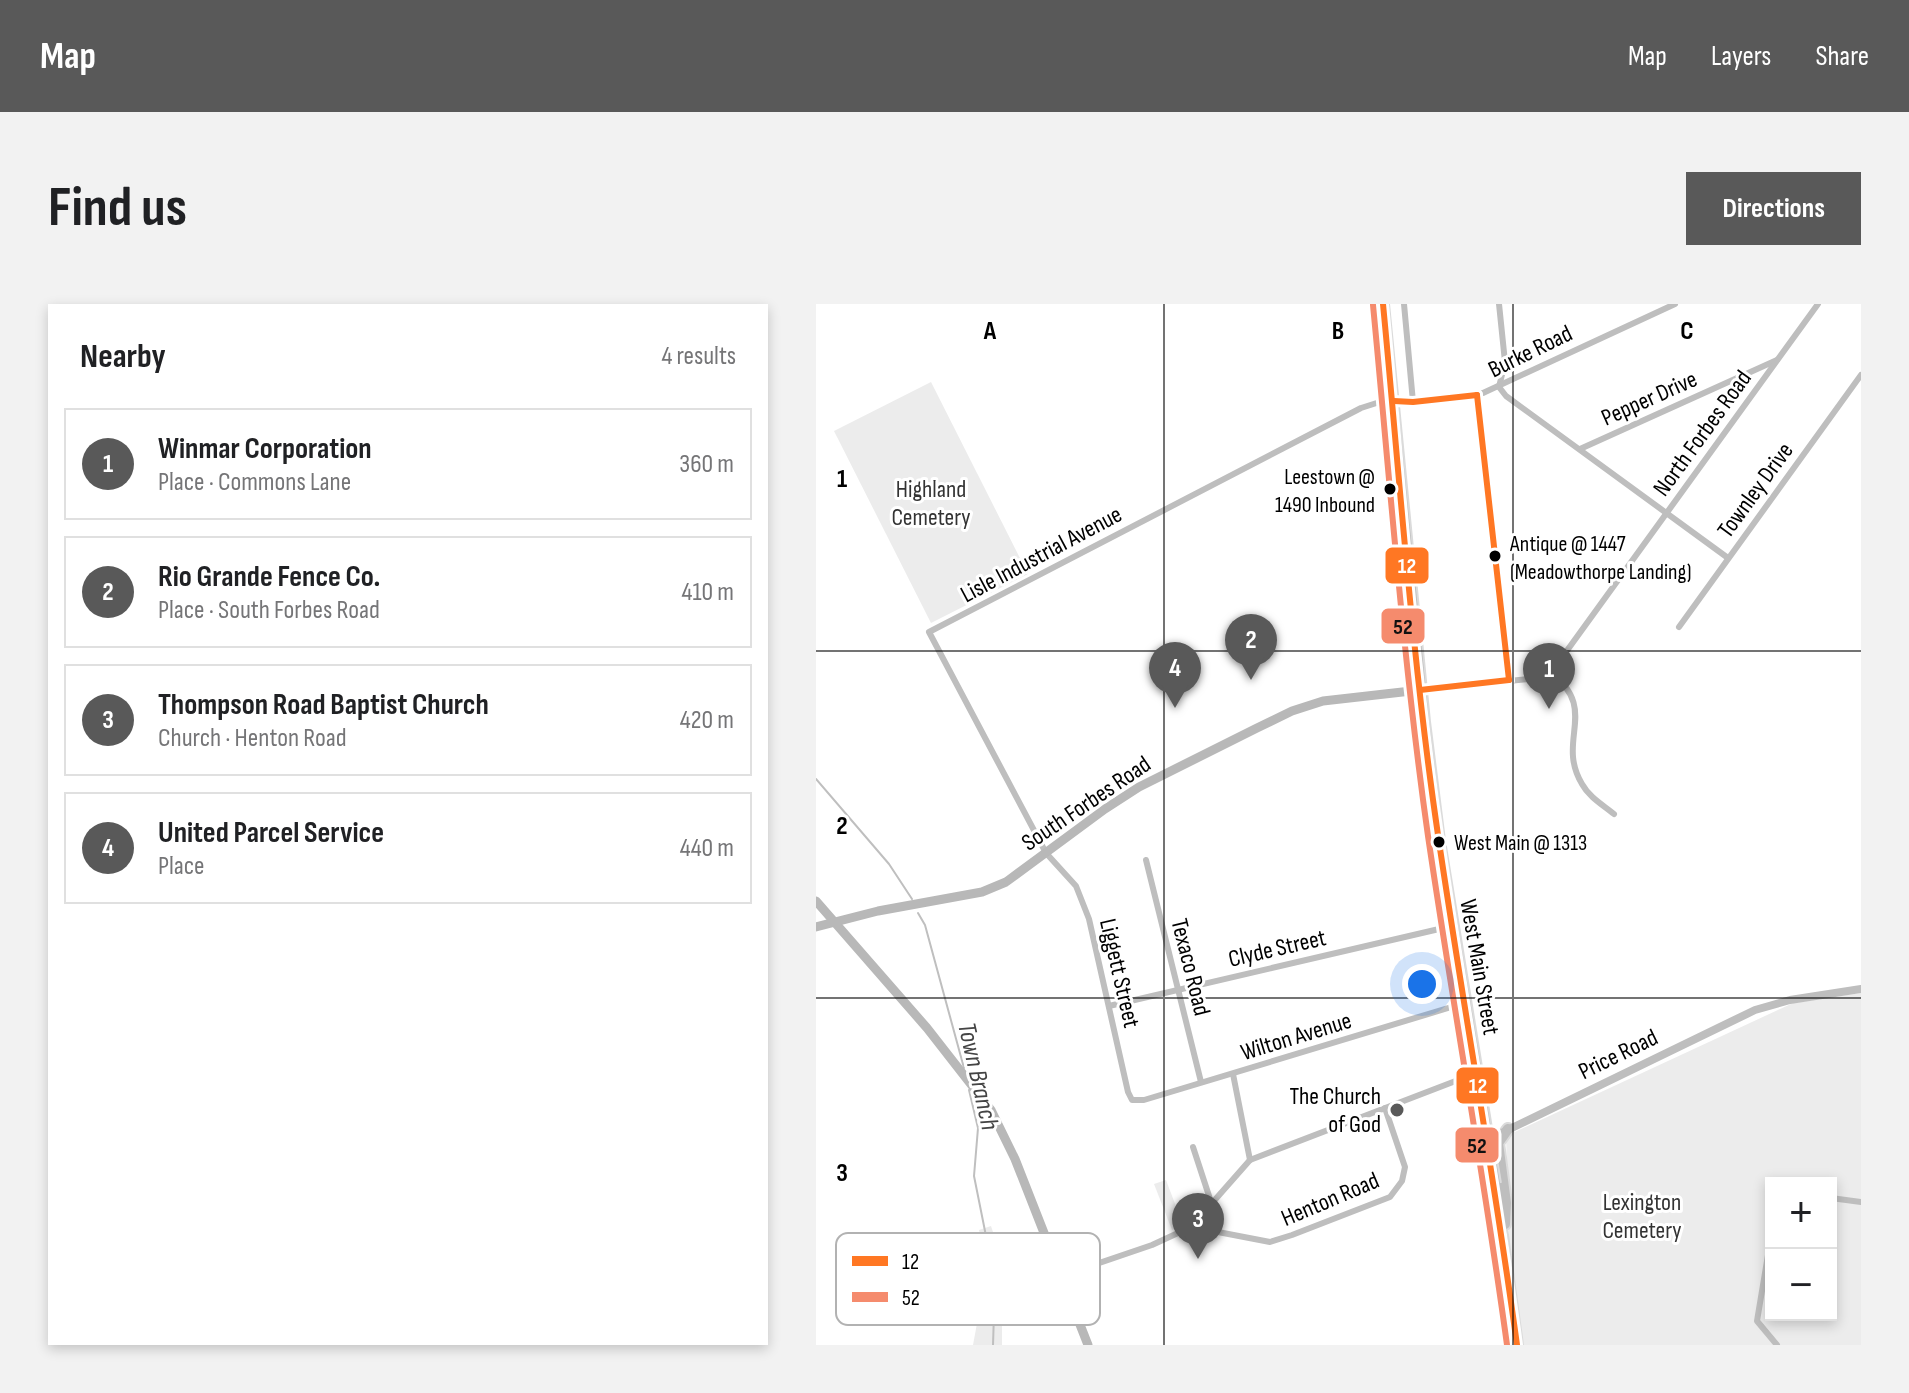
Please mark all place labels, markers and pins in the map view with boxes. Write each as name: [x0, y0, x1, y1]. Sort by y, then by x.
place label: Leestown @ 1490 Inbound: [1275, 464, 1375, 519]
marker: Leestown @ 1490 Inbound: [1382, 481, 1398, 497]
place label: Antique @ 1447 (Meadowthorpe Landing): [1509, 531, 1692, 586]
marker: Antique @ 1447 (Meadowthorpe Landing): [1487, 548, 1503, 564]
pin: 2: [1225, 614, 1277, 680]
pin: 4: [1149, 642, 1201, 708]
pin: 1: [1523, 643, 1575, 709]
place label: West Main @ 1313: [1454, 830, 1587, 857]
marker: West Main @ 1313: [1431, 834, 1447, 850]
place label: The Church of God: [1289, 1082, 1381, 1139]
marker: The Church of God: [1388, 1101, 1406, 1119]
pin: 3: [1172, 1193, 1224, 1259]

